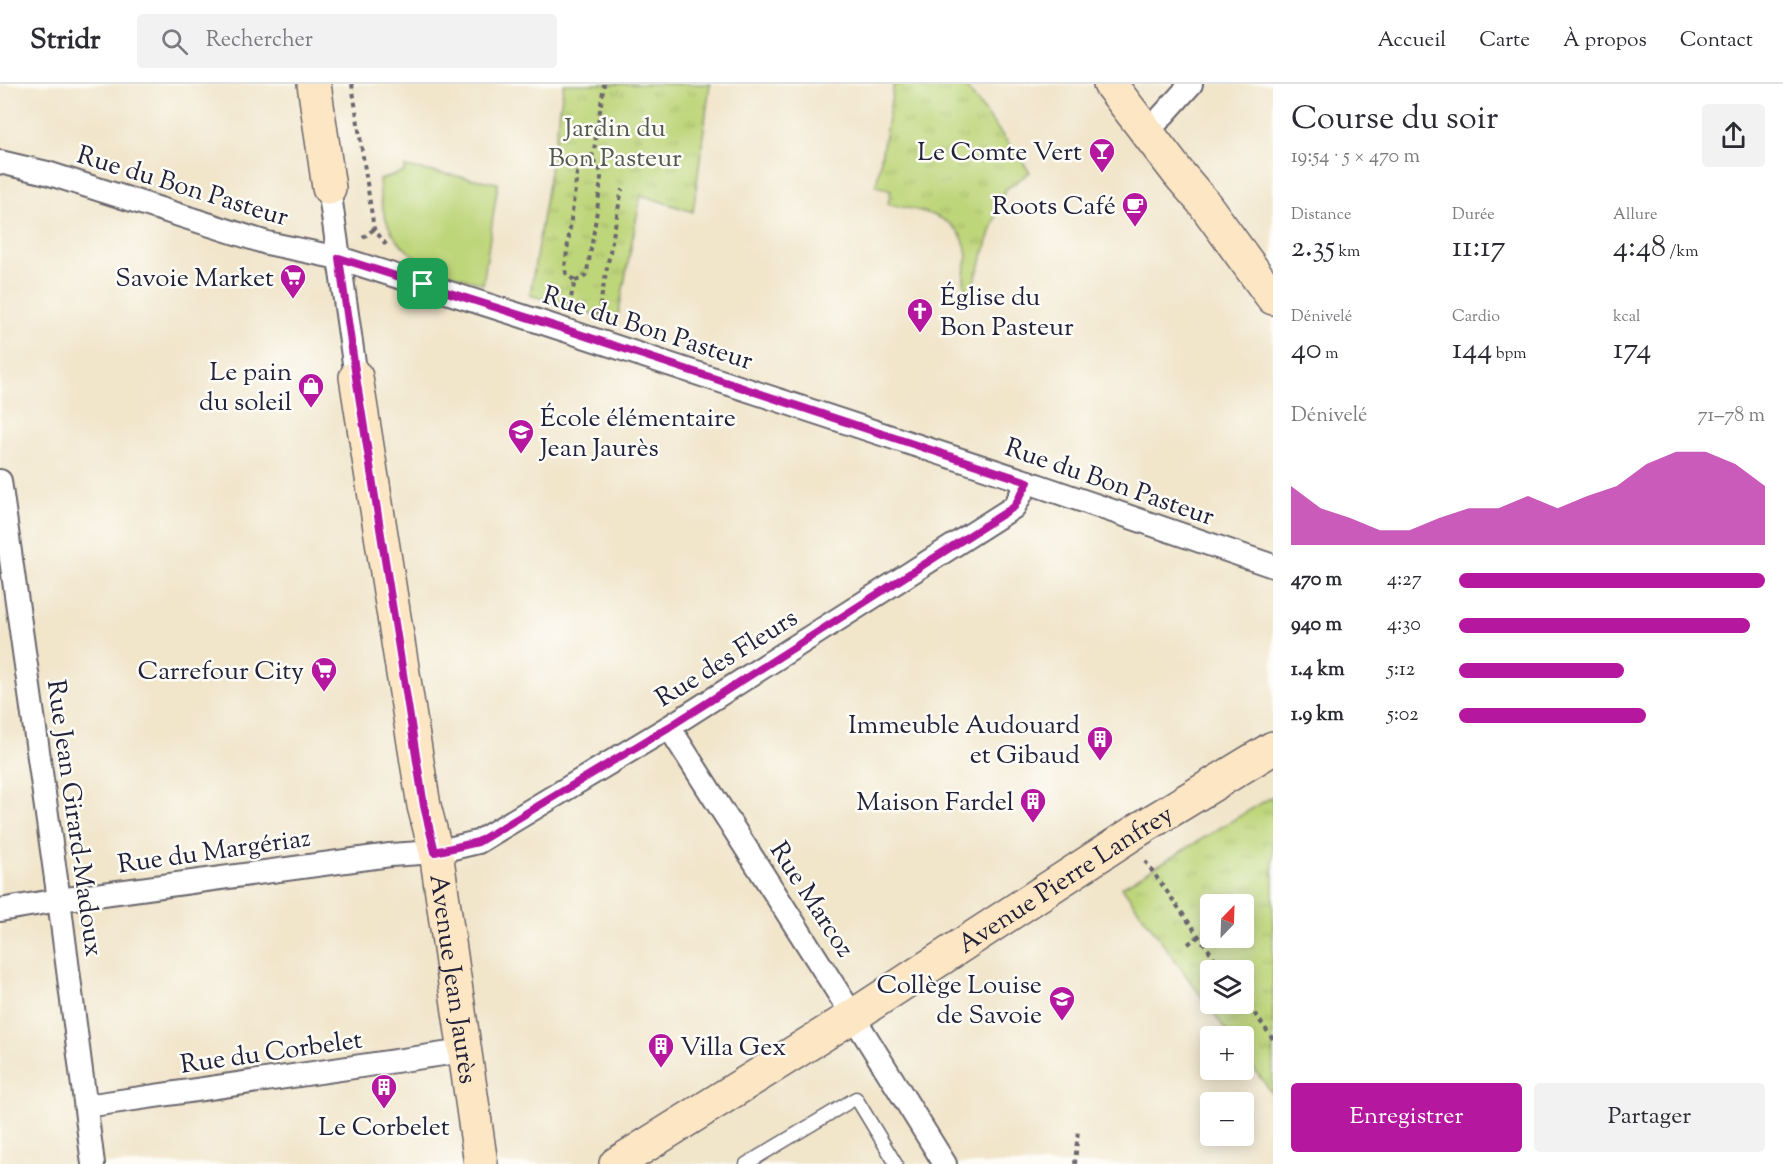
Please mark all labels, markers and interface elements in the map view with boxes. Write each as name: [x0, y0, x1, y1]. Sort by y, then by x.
search box: [137, 14, 557, 68]
text: Stridr: [30, 21, 101, 61]
icon: search: [158, 25, 191, 58]
text: Rechercher: [206, 25, 313, 57]
text: Accueil: [1378, 26, 1446, 56]
text: Carte: [1479, 26, 1530, 56]
text: À propos: [1563, 26, 1647, 56]
text: Contact: [1680, 26, 1753, 56]
text: Course du soir: [1291, 96, 1498, 144]
button: share: [1702, 104, 1765, 167]
park label: Jardin du Bon Pasteur: [548, 111, 682, 178]
place label: Le Comte Vert: [917, 135, 1082, 172]
bar icon: Le Comte Vert: [1087, 136, 1117, 174]
street label: Rue du Bon Pasteur: [72, 138, 293, 237]
text: 19:54 · 5 × 470 m: [1291, 143, 1420, 172]
place label: Roots Café: [992, 189, 1116, 226]
cafe icon: Roots Café: [1120, 190, 1150, 228]
text: Distance: [1291, 204, 1351, 227]
text: Durée: [1452, 204, 1495, 227]
text: Allure: [1613, 204, 1657, 227]
text: 2.35: [1291, 227, 1335, 270]
text: 11:17: [1452, 227, 1505, 270]
text: 4:48: [1613, 227, 1666, 270]
text: km: [1335, 241, 1360, 264]
text: /km: [1666, 241, 1698, 264]
pin: [397, 258, 448, 309]
place label: Savoie Market: [115, 261, 274, 298]
supermarket icon: Savoie Market: [278, 262, 308, 300]
icon: arrive: [406, 267, 439, 300]
street label: Rue du Bon Pasteur: [537, 278, 757, 381]
place label: Église du Bon Pasteur: [940, 280, 1074, 347]
church icon: Église du Bon Pasteur: [905, 296, 935, 334]
text: Dénivelé: [1291, 306, 1352, 329]
text: Cardio: [1452, 306, 1500, 329]
text: kcal: [1613, 306, 1641, 329]
text: 40: [1291, 329, 1322, 372]
text: 144: [1452, 329, 1492, 372]
text: 174: [1613, 329, 1651, 372]
text: m: [1322, 343, 1338, 366]
text: bpm: [1492, 343, 1527, 366]
place label: Le pain du soleil: [199, 355, 292, 422]
shop icon: Le pain du soleil: [296, 371, 326, 409]
place label: École élémentaire Jean Jaurès: [538, 401, 736, 468]
text: Dénivelé: [1291, 402, 1367, 431]
text: 71–78 m: [1698, 402, 1765, 431]
school or university icon: École élémentaire Jean Jaurès: [506, 417, 536, 455]
street label: Rue du Bon Pasteur: [1000, 430, 1219, 537]
text: 470 m: [1291, 566, 1342, 595]
text: 4:27: [1387, 566, 1422, 595]
street label: Rue des Fleurs: [649, 601, 806, 718]
text: 940 m: [1291, 611, 1342, 640]
text: 4:30: [1387, 611, 1421, 640]
place label: Carrefour City: [138, 654, 304, 691]
supermarket icon: Carrefour City: [309, 655, 339, 693]
text: 1.4 km: [1291, 656, 1345, 685]
text: 5:12: [1387, 656, 1415, 685]
street label: Rue Jean Girard-Madoux: [36, 678, 111, 959]
text: 1.9 km: [1291, 701, 1344, 730]
text: 5:02: [1387, 701, 1419, 730]
place label: Immeuble Audouard et Gibaud: [848, 708, 1080, 775]
building icon: Immeuble Audouard et Gibaud: [1085, 724, 1115, 762]
place label: Maison Fardel: [856, 785, 1014, 822]
building icon: Maison Fardel: [1018, 786, 1048, 824]
street label: Avenue Pierre Lanfrey: [951, 797, 1181, 964]
street label: Rue du Margériaz: [116, 821, 313, 884]
street label: Rue Marcoz: [760, 835, 862, 966]
street label: Avenue Jean Jaurès: [418, 872, 485, 1086]
north arrow: [1200, 894, 1254, 948]
map controls: [1200, 894, 1254, 1146]
button: layers: [1200, 960, 1254, 1014]
place label: Collège Louise de Savoie: [877, 968, 1042, 1035]
school or university icon: Collège Louise de Savoie: [1047, 984, 1077, 1022]
street label: Rue du Corbelet: [178, 1022, 365, 1085]
button: +: [1200, 1026, 1254, 1080]
place label: Villa Gex: [680, 1030, 786, 1067]
building icon: Villa Gex: [646, 1031, 676, 1069]
building icon: Le Corbelet: [369, 1072, 399, 1110]
button: Enregistrer: [1291, 1083, 1522, 1152]
button: Partager: [1534, 1083, 1765, 1152]
button: −: [1200, 1092, 1254, 1146]
place label: Le Corbelet: [318, 1110, 450, 1147]

